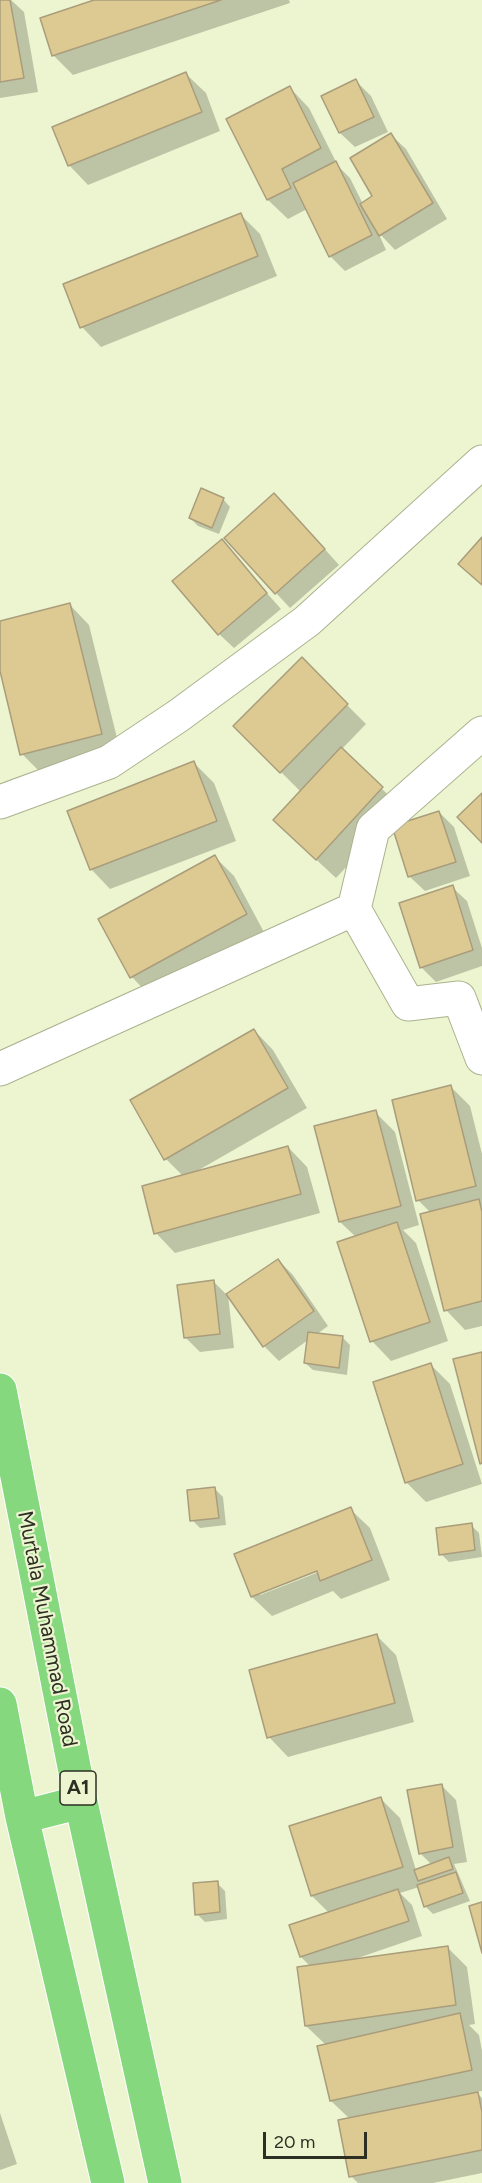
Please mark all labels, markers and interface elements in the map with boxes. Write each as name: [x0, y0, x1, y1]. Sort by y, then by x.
street label: Murtala Muhammad Road: [12, 1509, 82, 1749]
road number: A1: [60, 1771, 96, 1805]
scale bar: [266, 2120, 370, 2158]
text: 20 m: [274, 2131, 315, 2153]

